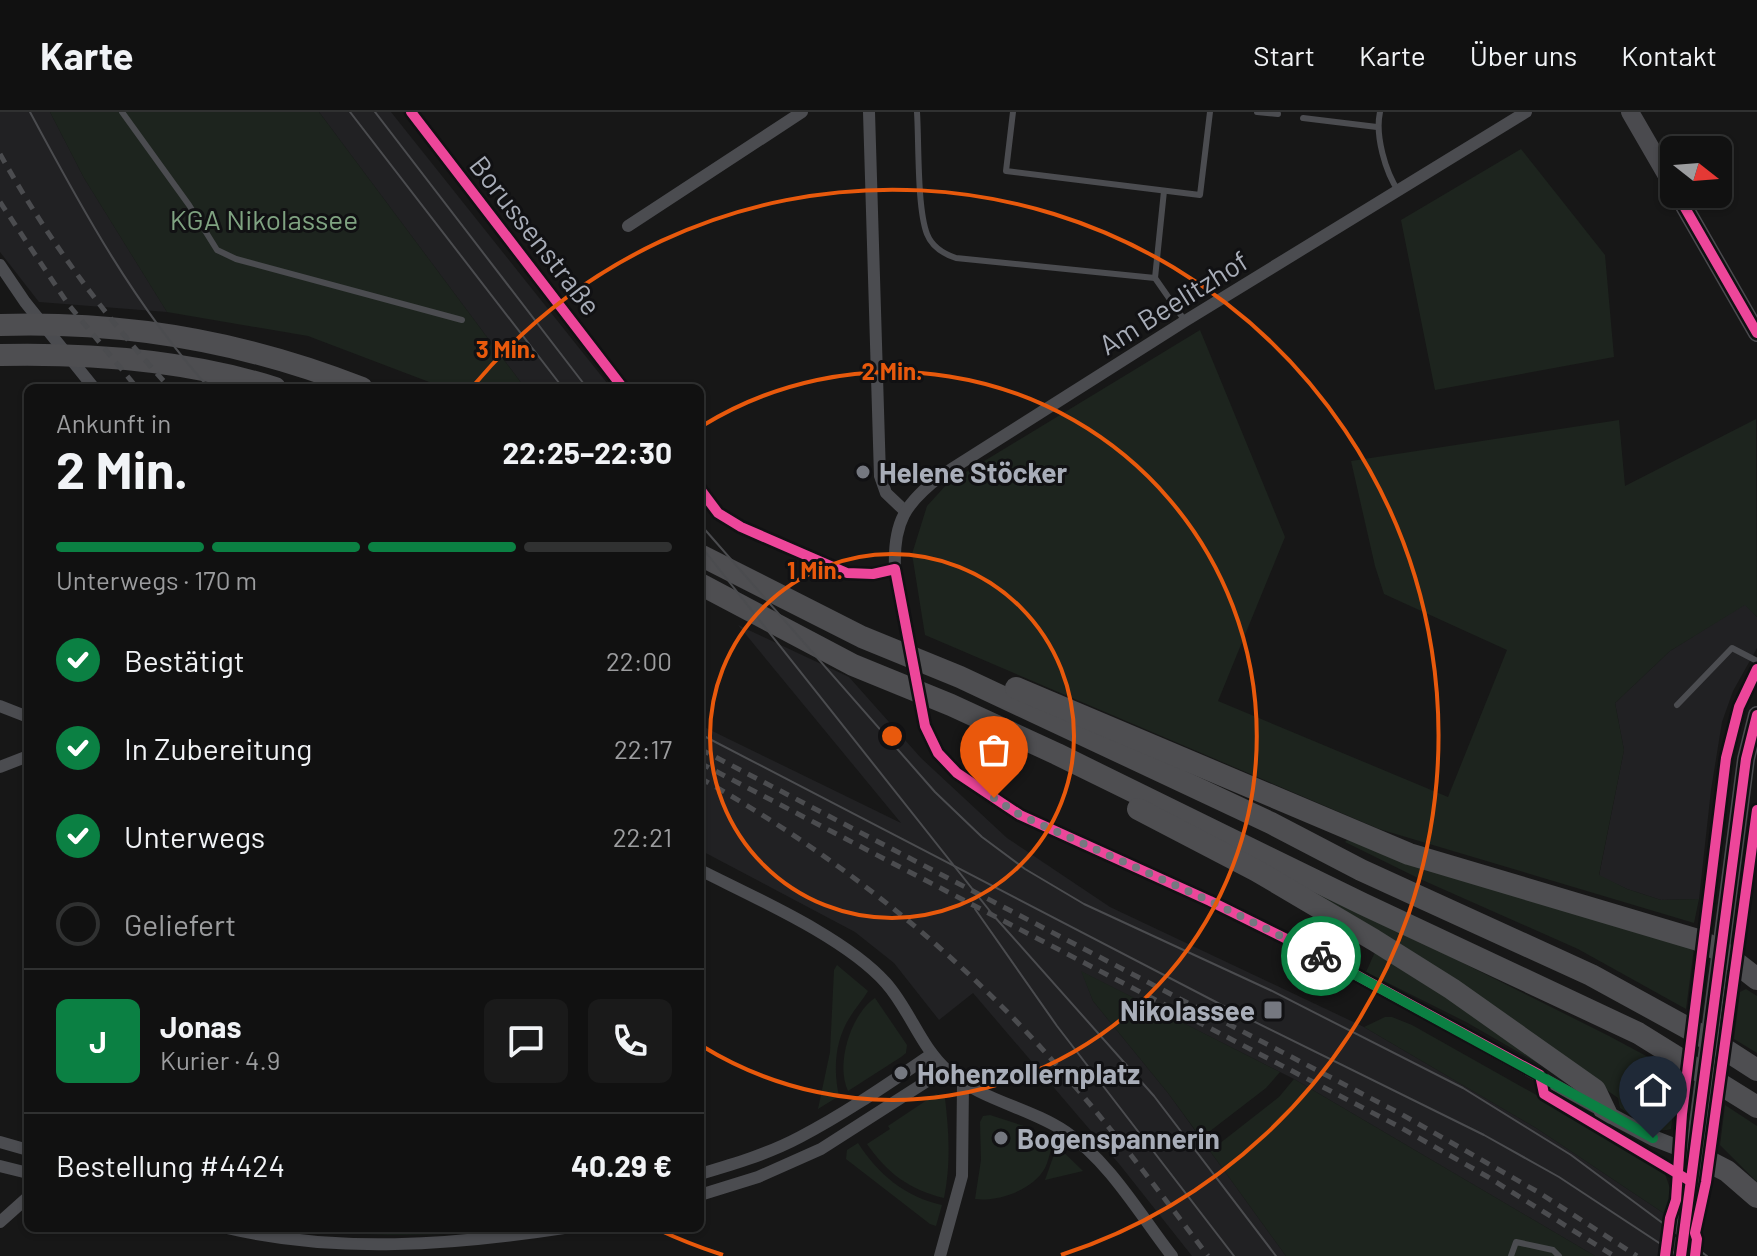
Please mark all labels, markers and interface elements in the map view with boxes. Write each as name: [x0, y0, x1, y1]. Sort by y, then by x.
text: Karte: [40, 32, 134, 78]
text: Start: [1253, 38, 1315, 72]
text: Karte: [1359, 38, 1426, 72]
text: Über uns: [1470, 38, 1577, 72]
text: Kontakt: [1621, 38, 1717, 72]
north arrow: [1660, 136, 1732, 208]
map controls: [1660, 136, 1732, 208]
street label: Borussenstraße: [463, 148, 609, 322]
park label: KGA Nikolassee: [170, 202, 358, 236]
street label: Am Beelitzhof: [1092, 243, 1254, 361]
text: 3 Min.: [476, 334, 536, 363]
text: 2 Min.: [862, 356, 922, 385]
text: Ankunft in: [56, 407, 171, 438]
text: 22:25–22:30: [502, 434, 672, 470]
text: 2 Min.: [56, 437, 188, 499]
place label: Helene Stöcker: [879, 455, 1068, 489]
marker: Helene Stöcker: [854, 463, 872, 481]
text: 1 Min.: [787, 555, 843, 584]
text: Unterwegs · 170 m: [56, 564, 257, 595]
icon: check: [56, 638, 100, 682]
text: Bestätigt: [124, 642, 245, 678]
text: 22:00: [606, 645, 672, 676]
pin: [960, 716, 1028, 798]
centre of rings: [878, 722, 906, 750]
icon: check: [56, 726, 100, 770]
icon: bag: [972, 728, 1016, 772]
text: In Zubereitung: [124, 730, 312, 766]
text: 22:17: [614, 733, 672, 764]
icon: check: [56, 814, 100, 858]
text: Unterwegs: [124, 818, 265, 854]
text: 22:21: [613, 821, 672, 852]
text: Geliefert: [124, 906, 236, 942]
courier: [1281, 916, 1361, 996]
icon: bike: [1299, 934, 1343, 978]
place label: Nikolassee: [1120, 993, 1255, 1027]
button: chat: [484, 999, 568, 1083]
button: phone: [588, 999, 672, 1083]
marker: Nikolassee: [1262, 999, 1284, 1021]
text: Jonas: [160, 1008, 242, 1044]
text: J: [89, 1023, 107, 1059]
text: Kurier · 4.9: [160, 1044, 280, 1075]
place label: Hohenzollernplatz: [917, 1056, 1140, 1090]
pin: [1619, 1056, 1687, 1138]
marker: Hohenzollernplatz: [892, 1064, 910, 1082]
icon: home: [1631, 1068, 1675, 1112]
place label: Bogenspannerin: [1017, 1121, 1220, 1155]
marker: Bogenspannerin: [992, 1129, 1010, 1147]
text: Bestellung #4424: [56, 1147, 285, 1183]
text: 40.29 €: [571, 1147, 672, 1183]

